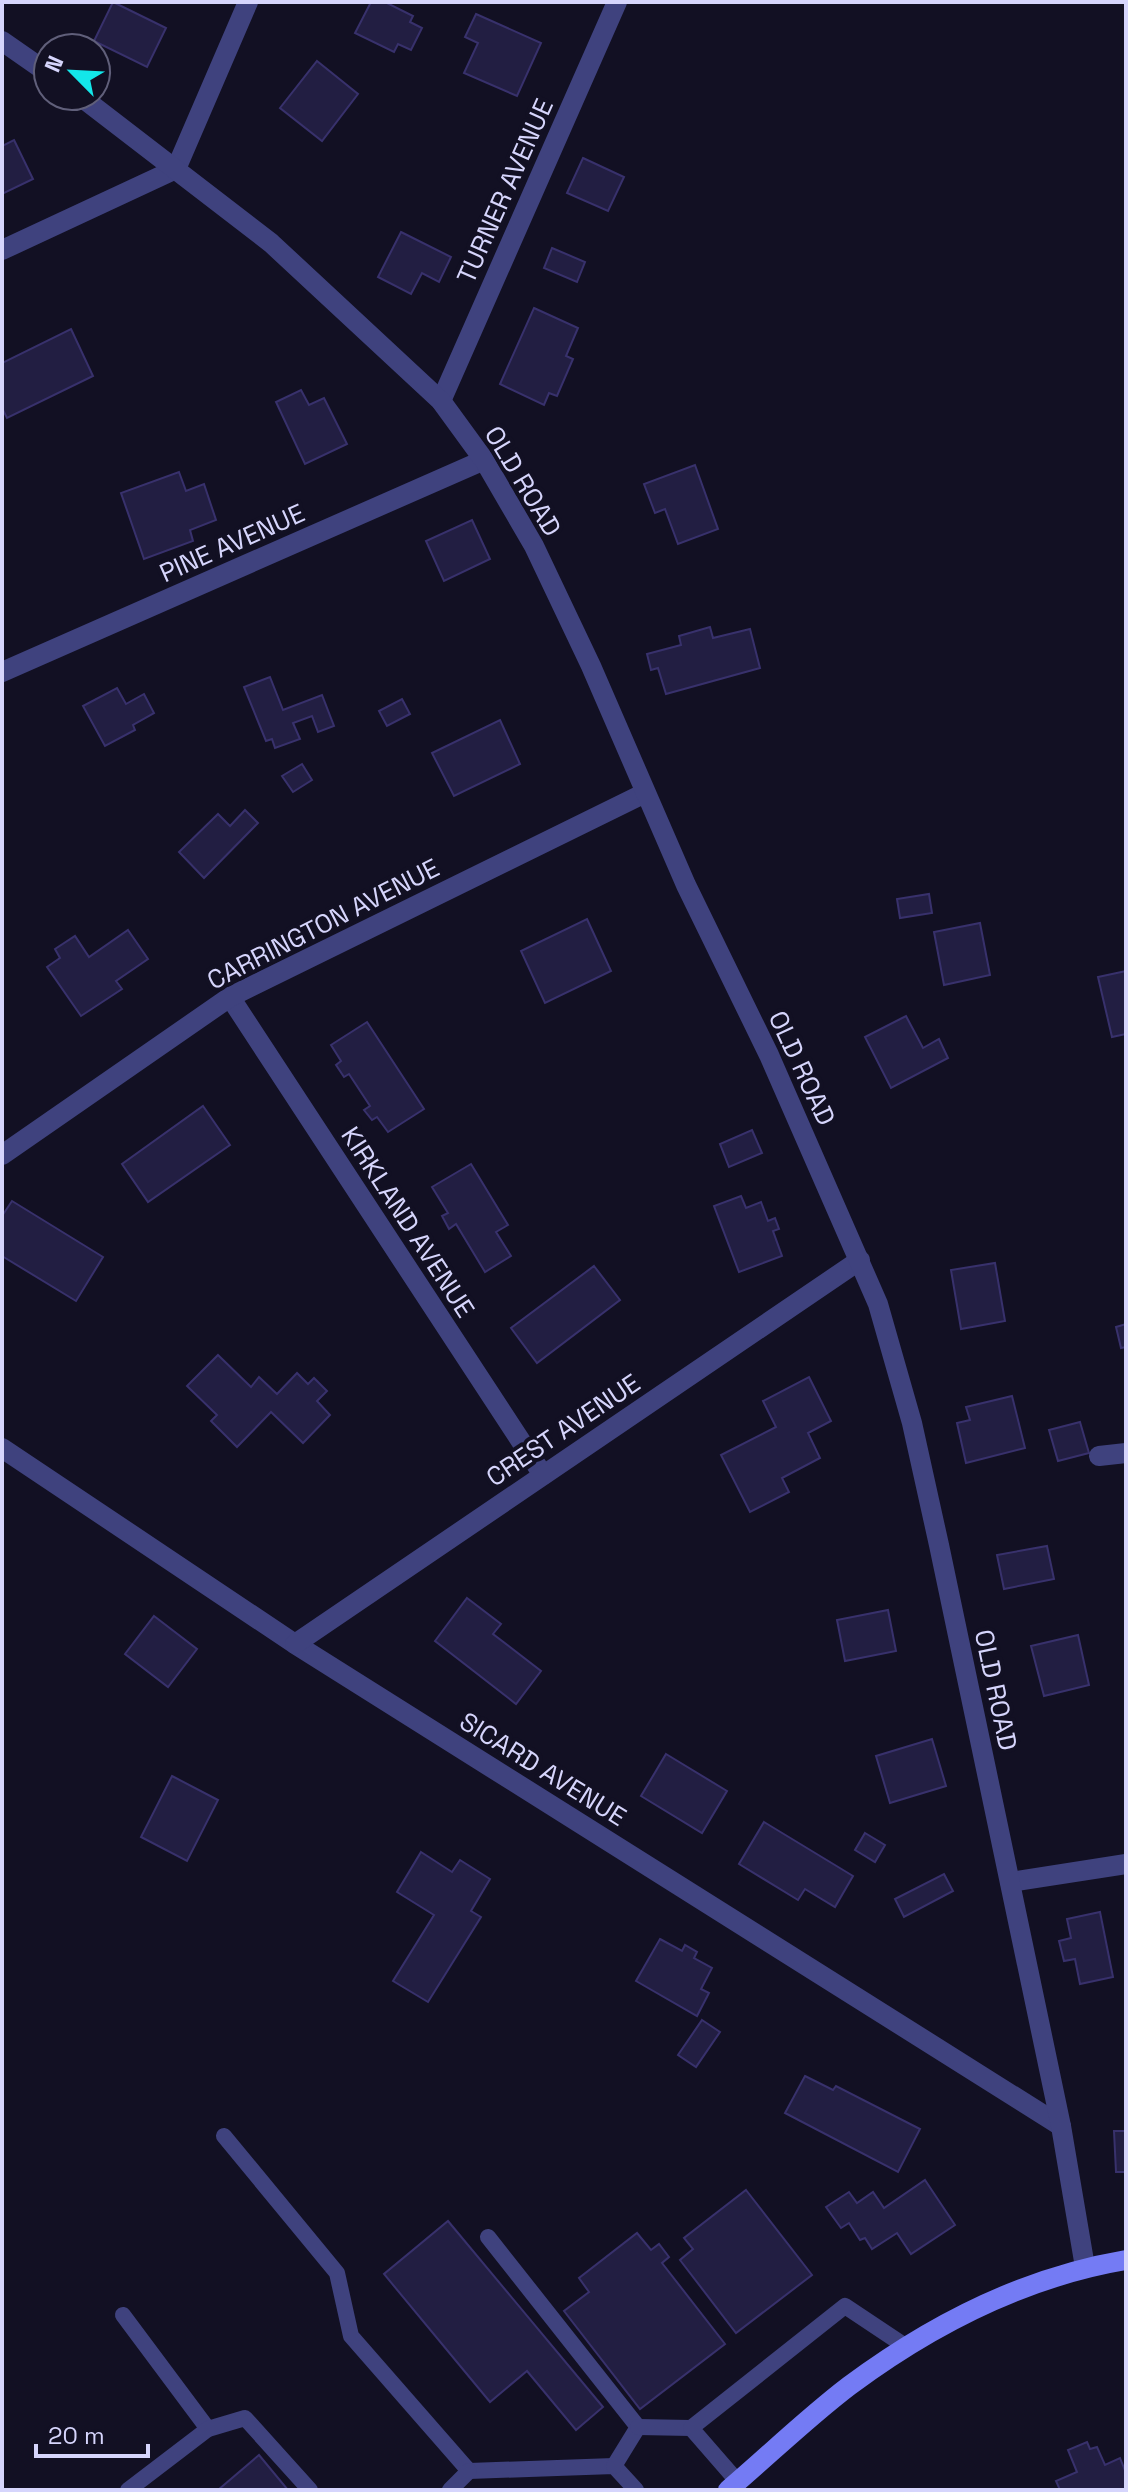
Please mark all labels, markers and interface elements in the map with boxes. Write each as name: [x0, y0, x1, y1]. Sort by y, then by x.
north arrow: [32, 32, 112, 112]
text: N: [38, 51, 70, 76]
street label: TURNER AVENUE: [449, 93, 561, 289]
street label: OLD ROAD: [477, 420, 569, 542]
street label: PINE AVENUE: [154, 496, 310, 590]
street label: CARRINGTON AVENUE: [201, 851, 445, 997]
street label: OLD ROAD: [761, 1005, 843, 1131]
street label: KIRKLAND AVENUE: [334, 1120, 482, 1324]
street label: CREST AVENUE: [479, 1366, 647, 1494]
street label: OLD ROAD: [967, 1626, 1025, 1754]
street label: SICARD AVENUE: [453, 1704, 633, 1834]
scale bar: [36, 2408, 148, 2458]
text: 20 m: [48, 2420, 105, 2451]

